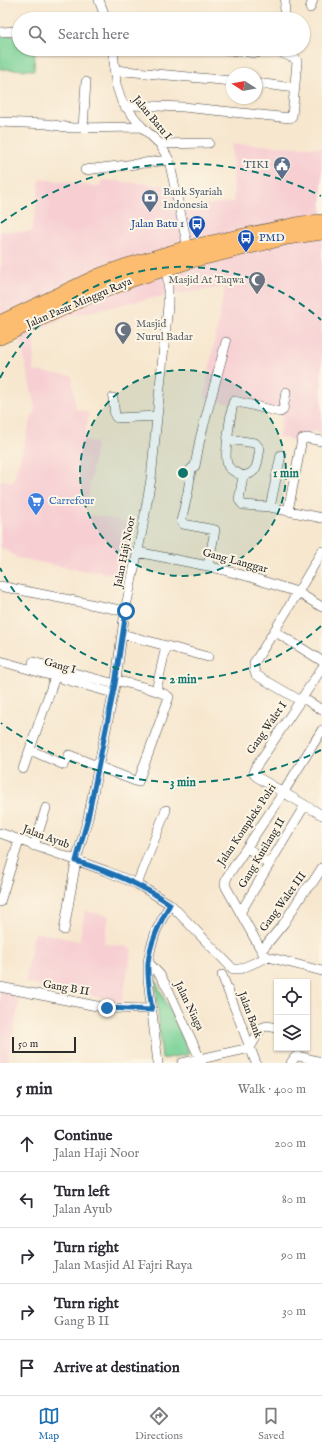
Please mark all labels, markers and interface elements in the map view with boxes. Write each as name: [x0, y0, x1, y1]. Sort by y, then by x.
search box: [12, 12, 310, 56]
icon: search: [26, 23, 48, 45]
text: Search here: [58, 25, 129, 44]
north arrow: [226, 68, 262, 104]
street label: Jalan Batu I: [128, 91, 175, 143]
public building icon: TIKI: [272, 155, 292, 180]
place label: TIKI: [244, 158, 269, 172]
place label: Bank Syariah Indonesia: [163, 185, 222, 212]
bank icon: Bank Syariah Indonesia: [140, 188, 160, 213]
bus stop icon: Jalan Batu 1: [187, 214, 207, 239]
place label: Jalan Batu 1: [129, 217, 184, 231]
bus stop icon: PMD: [236, 228, 256, 253]
place label: PMD: [259, 231, 285, 245]
mosque icon: Masjid At Taqwa: [247, 270, 267, 295]
place label: Masjid At Taqwa: [168, 273, 244, 287]
street label: Jalan Pasar Minggu Raya: [22, 274, 134, 332]
place label: Masjid Nurul Badar: [136, 317, 193, 344]
mosque icon: Masjid Nurul Badar: [113, 320, 133, 345]
centre of rings: [176, 466, 190, 480]
text: 1 min: [273, 466, 300, 481]
supermarket icon: Carrefour: [26, 491, 46, 516]
place label: Carrefour: [49, 494, 94, 508]
street label: Jalan Haji Noor: [111, 515, 139, 591]
street label: Gang Langgar: [201, 546, 269, 576]
route start: [117, 602, 135, 620]
street label: Gang I: [42, 655, 78, 677]
text: 2 min: [169, 672, 197, 687]
street label: Gang Walet I: [244, 699, 290, 757]
text: 3 min: [170, 775, 197, 790]
street label: Jalan Kompleks Polri: [213, 781, 280, 870]
street label: Gang Kutilang II: [236, 815, 289, 891]
street label: Jalan Ayub: [19, 821, 72, 852]
street label: Gang Walet III: [257, 869, 310, 935]
street label: Gang B II: [42, 977, 91, 999]
street label: Jalan Niaga: [170, 977, 207, 1033]
map controls: [274, 979, 310, 1051]
button: locate: [274, 979, 310, 1015]
street label: Jalan Bank: [234, 988, 265, 1040]
route end: [98, 999, 116, 1017]
button: layers: [274, 1015, 310, 1051]
scale bar: [12, 1035, 76, 1054]
text: 50 m: [18, 1037, 38, 1051]
text: 5 min: [16, 1079, 53, 1100]
text: Walk · 400 m: [238, 1081, 306, 1098]
text: Continue: [54, 1126, 112, 1145]
icon: ahead: [16, 1133, 38, 1155]
text: 200 m: [274, 1135, 306, 1152]
text: Jalan Haji Noor: [54, 1145, 139, 1162]
text: Turn left: [54, 1182, 110, 1201]
icon: left: [16, 1189, 38, 1211]
text: 80 m: [282, 1191, 306, 1208]
text: Jalan Ayub: [54, 1201, 112, 1218]
text: Turn right: [54, 1238, 119, 1257]
icon: right: [16, 1245, 38, 1267]
text: 90 m: [281, 1247, 306, 1264]
text: Jalan Masjid Al Fajri Raya: [54, 1257, 192, 1274]
text: Turn right: [54, 1294, 119, 1313]
icon: right: [16, 1301, 38, 1323]
text: 30 m: [282, 1303, 306, 1320]
text: Gang B II: [54, 1313, 109, 1330]
icon: arrive: [16, 1357, 38, 1379]
text: Arrive at destination: [54, 1358, 180, 1377]
tab: Map: [38, 1405, 60, 1443]
tab: Directions: [135, 1405, 183, 1443]
tab: Saved: [258, 1405, 284, 1443]

